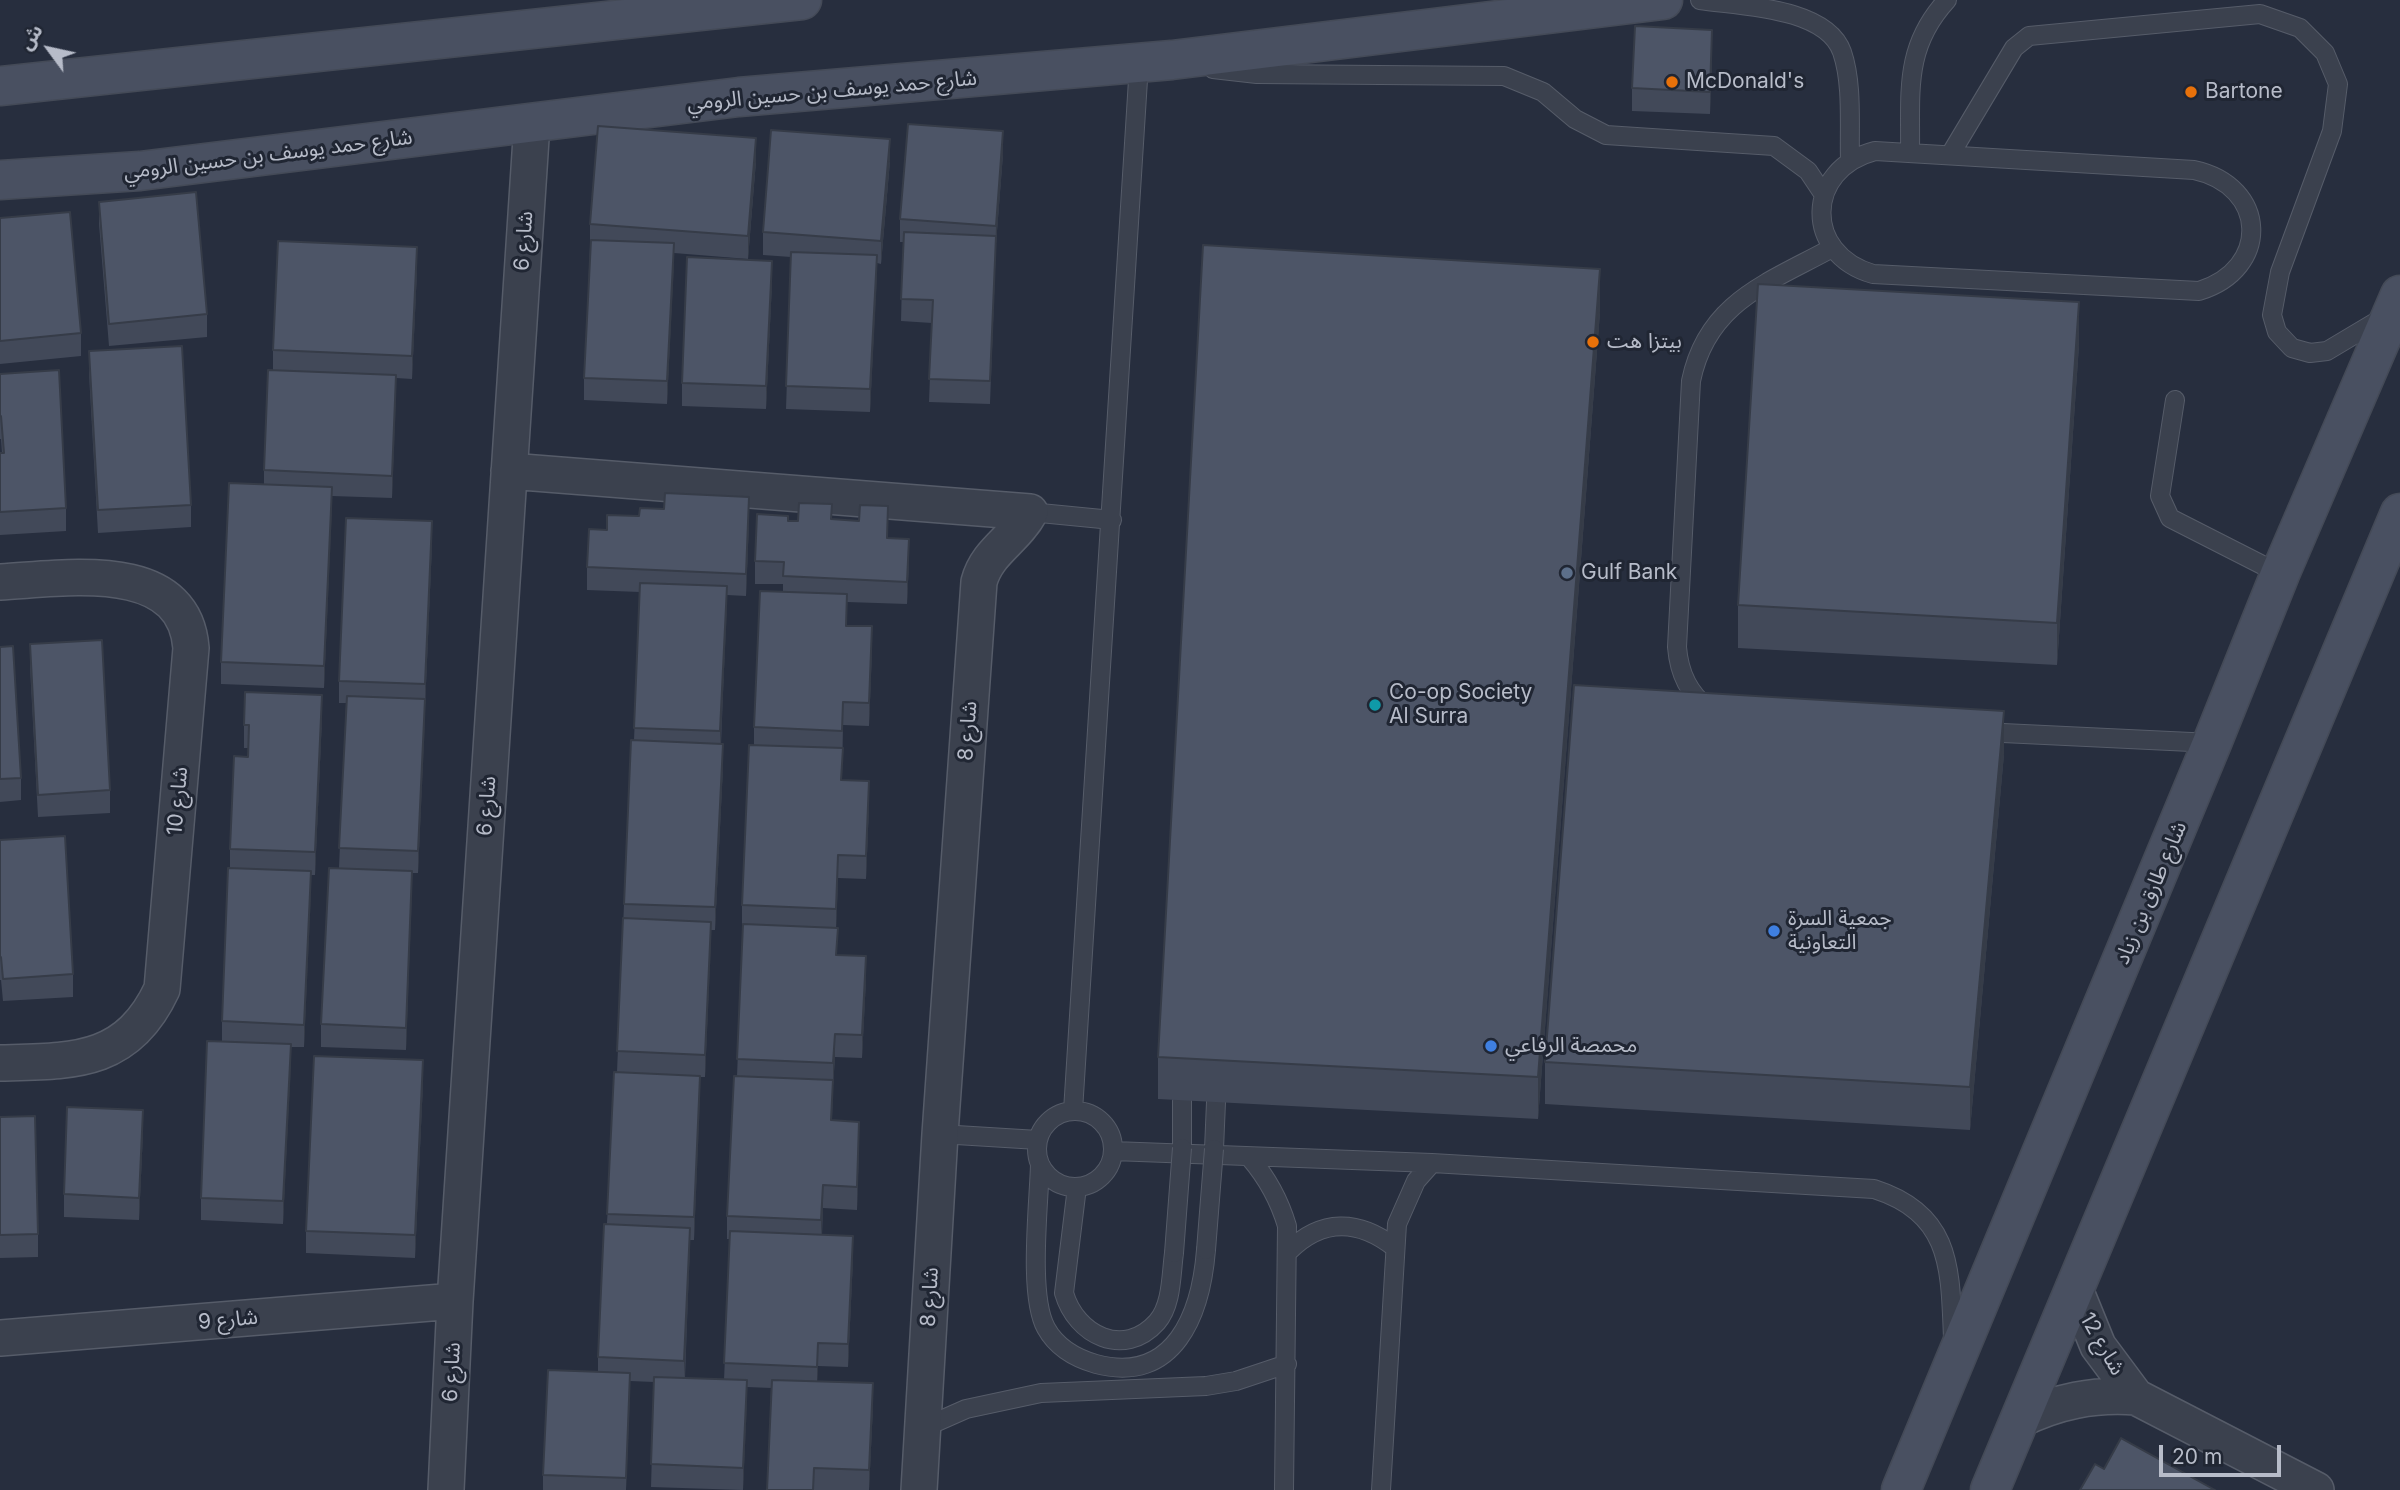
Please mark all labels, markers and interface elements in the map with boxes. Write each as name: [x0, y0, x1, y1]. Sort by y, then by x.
north arrow: [14, 14, 84, 84]
text: ش: [14, 20, 48, 54]
street label: شارع حمد يوسف بن حسين الرومي: [686, 66, 978, 116]
place label: McDonald's: [1686, 69, 1804, 95]
marker: McDonald's: [1664, 74, 1680, 90]
place label: Bartone: [2205, 79, 2283, 105]
marker: Bartone: [2183, 84, 2199, 100]
street label: شارع حمد يوسف بن حسين الرومي: [122, 125, 414, 185]
street label: شارع 6: [509, 210, 539, 272]
place label: بيتزا هت: [1607, 329, 1682, 355]
marker: بيتزا هت: [1585, 334, 1601, 350]
place label: Gulf Bank: [1581, 560, 1677, 586]
marker: Gulf Bank: [1559, 565, 1575, 581]
place label: Co-op Society Al Surra: [1389, 680, 1532, 730]
marker: Co-op Society Al Surra: [1367, 697, 1383, 713]
street label: شارع 8: [953, 700, 983, 762]
street label: شارع 10: [162, 766, 194, 836]
street label: شارع 6: [472, 775, 502, 837]
street label: شارع طارق بن زياد: [2110, 818, 2192, 968]
place label: جمعية السرة التعاونية: [1788, 906, 1892, 956]
marker: جمعية السرة التعاونية: [1766, 923, 1782, 939]
place label: محمصة الرفاعي: [1505, 1033, 1637, 1059]
marker: محمصة الرفاعي: [1483, 1038, 1499, 1054]
street label: شارع 8: [916, 1266, 944, 1328]
street label: شارع 9: [197, 1305, 259, 1335]
street label: شارع 12: [2074, 1308, 2130, 1380]
street label: شارع 6: [438, 1341, 466, 1403]
scale bar: [2162, 1430, 2284, 1474]
text: 20 m: [2172, 1444, 2222, 1469]

